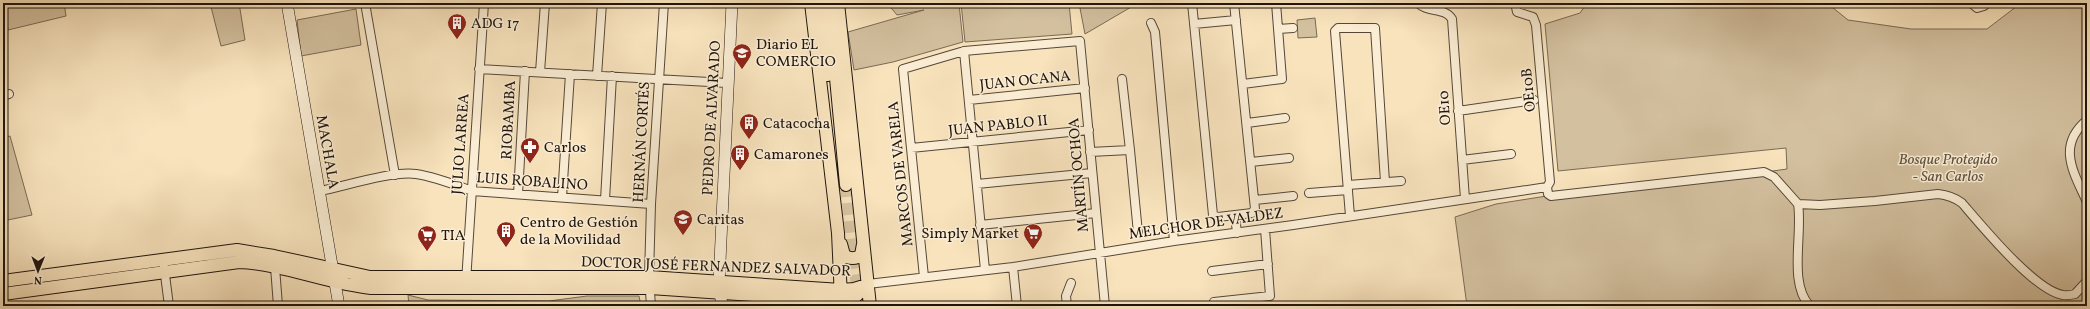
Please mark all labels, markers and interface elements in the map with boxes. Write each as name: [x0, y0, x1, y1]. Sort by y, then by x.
building icon: ADG 17: [446, 12, 468, 40]
place label: ADG 17: [471, 14, 520, 35]
place label: Diario EL COMERCIO: [756, 35, 836, 73]
street label: PEDRO DE ALVARADO: [698, 40, 727, 196]
school or university icon: Diario EL COMERCIO: [731, 42, 753, 70]
street label: JUAN OCANA: [979, 66, 1072, 97]
street label: OE10B: [1517, 67, 1542, 113]
street label: RIOBAMBA: [497, 79, 522, 160]
street label: HERNÁN CORTÉS: [629, 81, 656, 203]
street label: OE10: [1434, 90, 1457, 126]
street label: JULIO LARREA: [447, 92, 476, 196]
street label: MARCOS DE VARELA: [883, 100, 920, 248]
street label: JUAN PABLO II: [947, 111, 1049, 142]
building icon: Catacocha: [738, 112, 760, 140]
street label: MACHALA: [310, 114, 343, 191]
place label: Catacocha: [763, 114, 830, 135]
street label: MARTÍN OCHOA: [1064, 116, 1095, 233]
pharmacy icon: Carlos: [519, 136, 541, 164]
place label: Carlos: [544, 138, 586, 159]
building icon: Camarones: [729, 143, 751, 171]
place label: Camarones: [754, 145, 829, 166]
park label: Bosque Protegido - San Carlos: [1898, 150, 1998, 188]
street label: LUIS ROBALINO: [475, 168, 588, 197]
street label: MELCHOR DE VALDEZ: [1128, 203, 1285, 246]
school or university icon: Caritas: [672, 208, 694, 236]
place label: Caritas: [697, 210, 744, 231]
place label: Centro de Gestión de la Movilidad: [520, 213, 638, 251]
building icon: Centro de Gestión de la Movilidad: [495, 220, 517, 248]
supermarket icon: Simply Market: [1022, 222, 1044, 250]
supermarket icon: TIA: [416, 224, 438, 252]
place label: Simply Market: [921, 224, 1019, 245]
place label: TIA: [441, 226, 466, 247]
north arrow: [18, 251, 58, 291]
street label: DOCTOR JOSÉ FERNANDEZ SALVADOR: [581, 252, 851, 283]
text: N: [34, 272, 42, 287]

